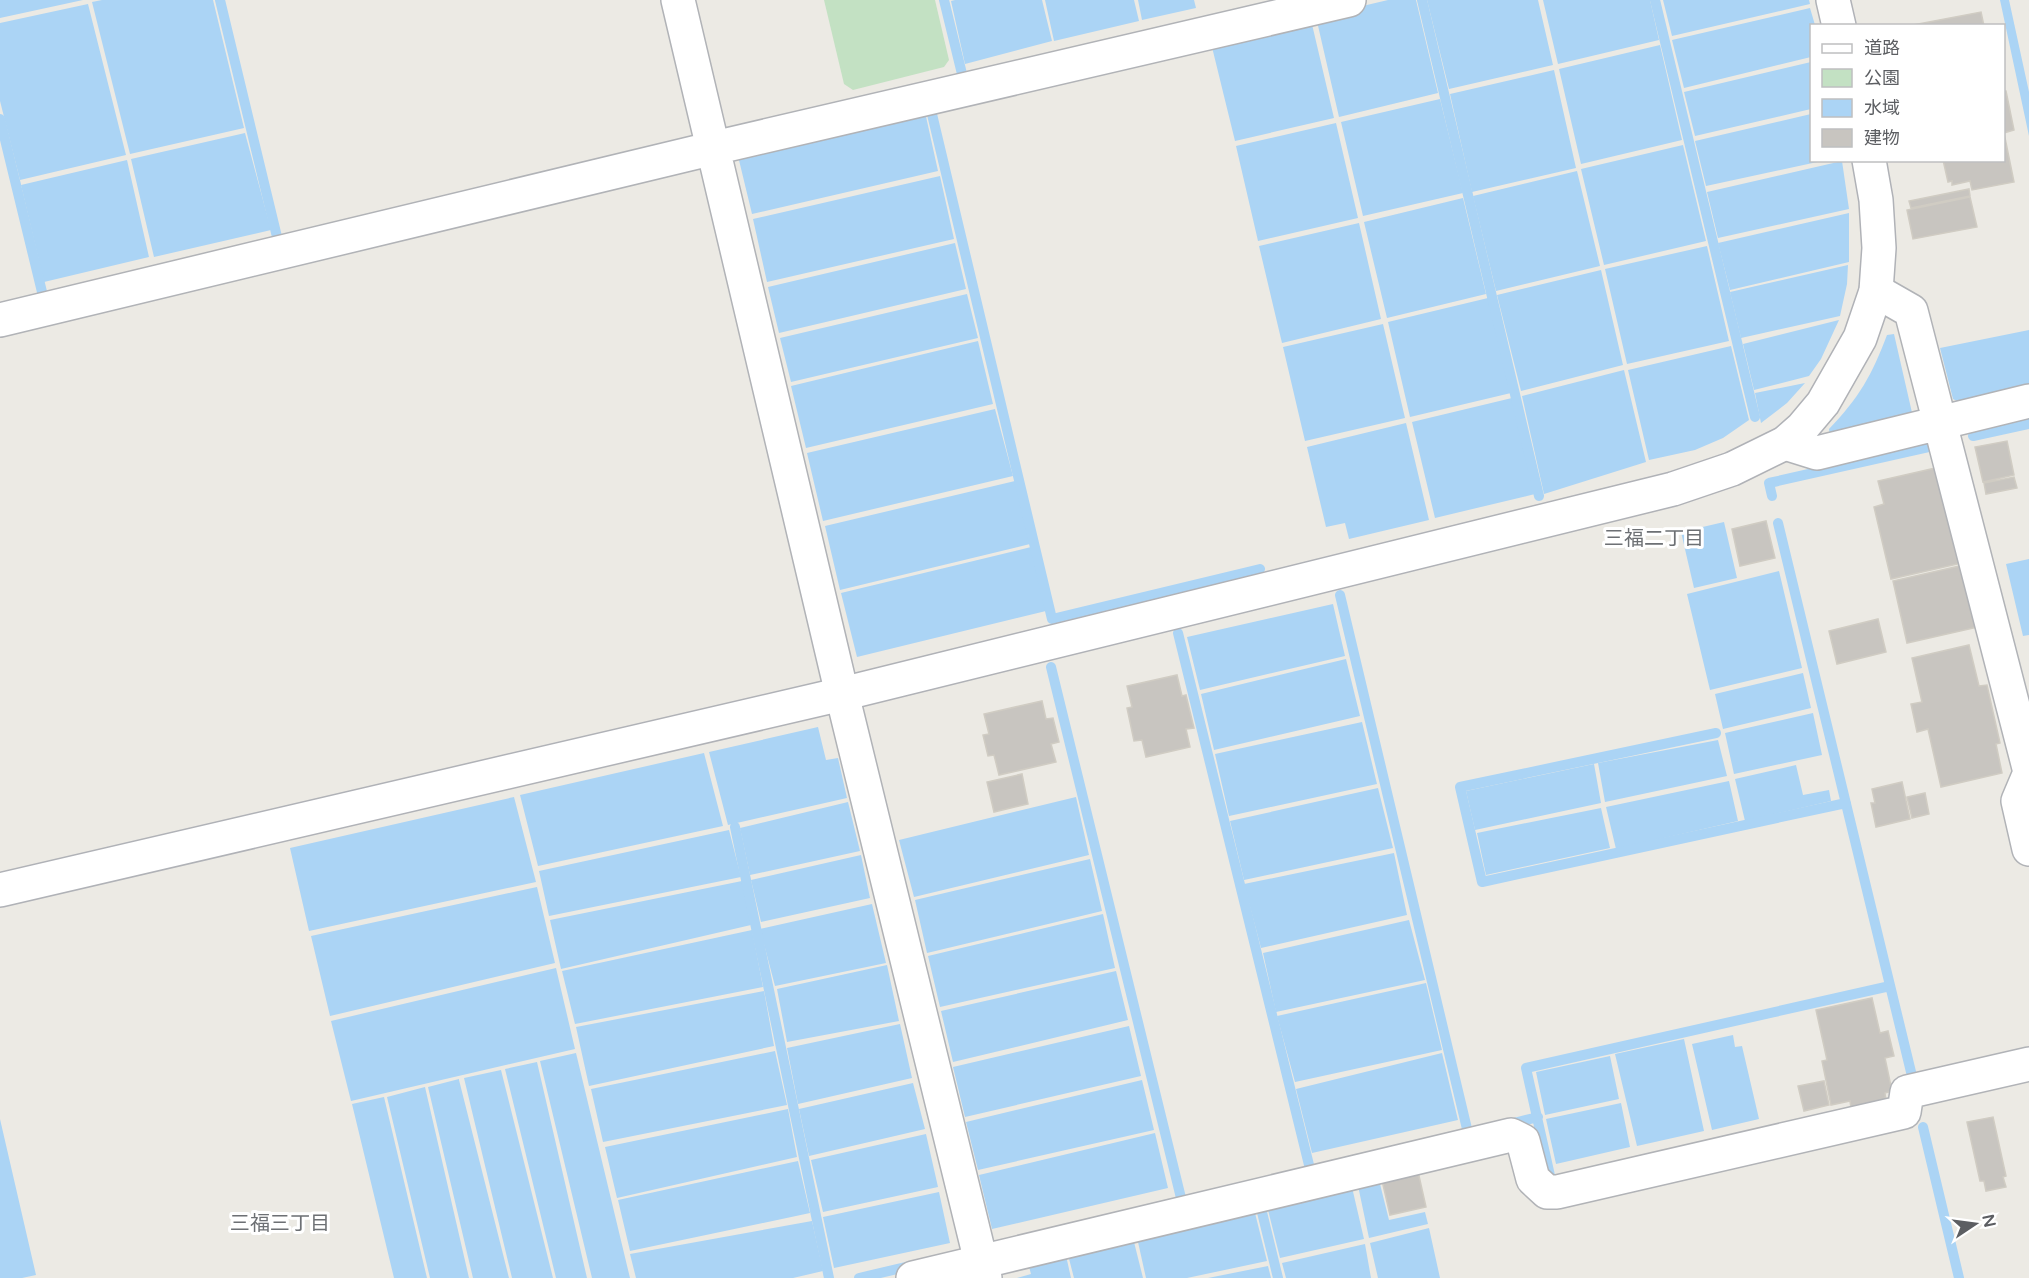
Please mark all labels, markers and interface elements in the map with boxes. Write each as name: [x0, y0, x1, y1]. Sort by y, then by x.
legend: [1810, 24, 2005, 162]
text: 道路: [1864, 37, 1900, 59]
text: 公園: [1864, 67, 1900, 89]
text: 水域: [1864, 97, 1900, 119]
text: 建物: [1864, 127, 1900, 149]
district label: 三福二丁目: [1604, 527, 1704, 551]
north arrow: [1945, 1194, 2005, 1254]
district label: 三福三丁目: [230, 1212, 330, 1236]
text: N: [1977, 1212, 2000, 1229]

